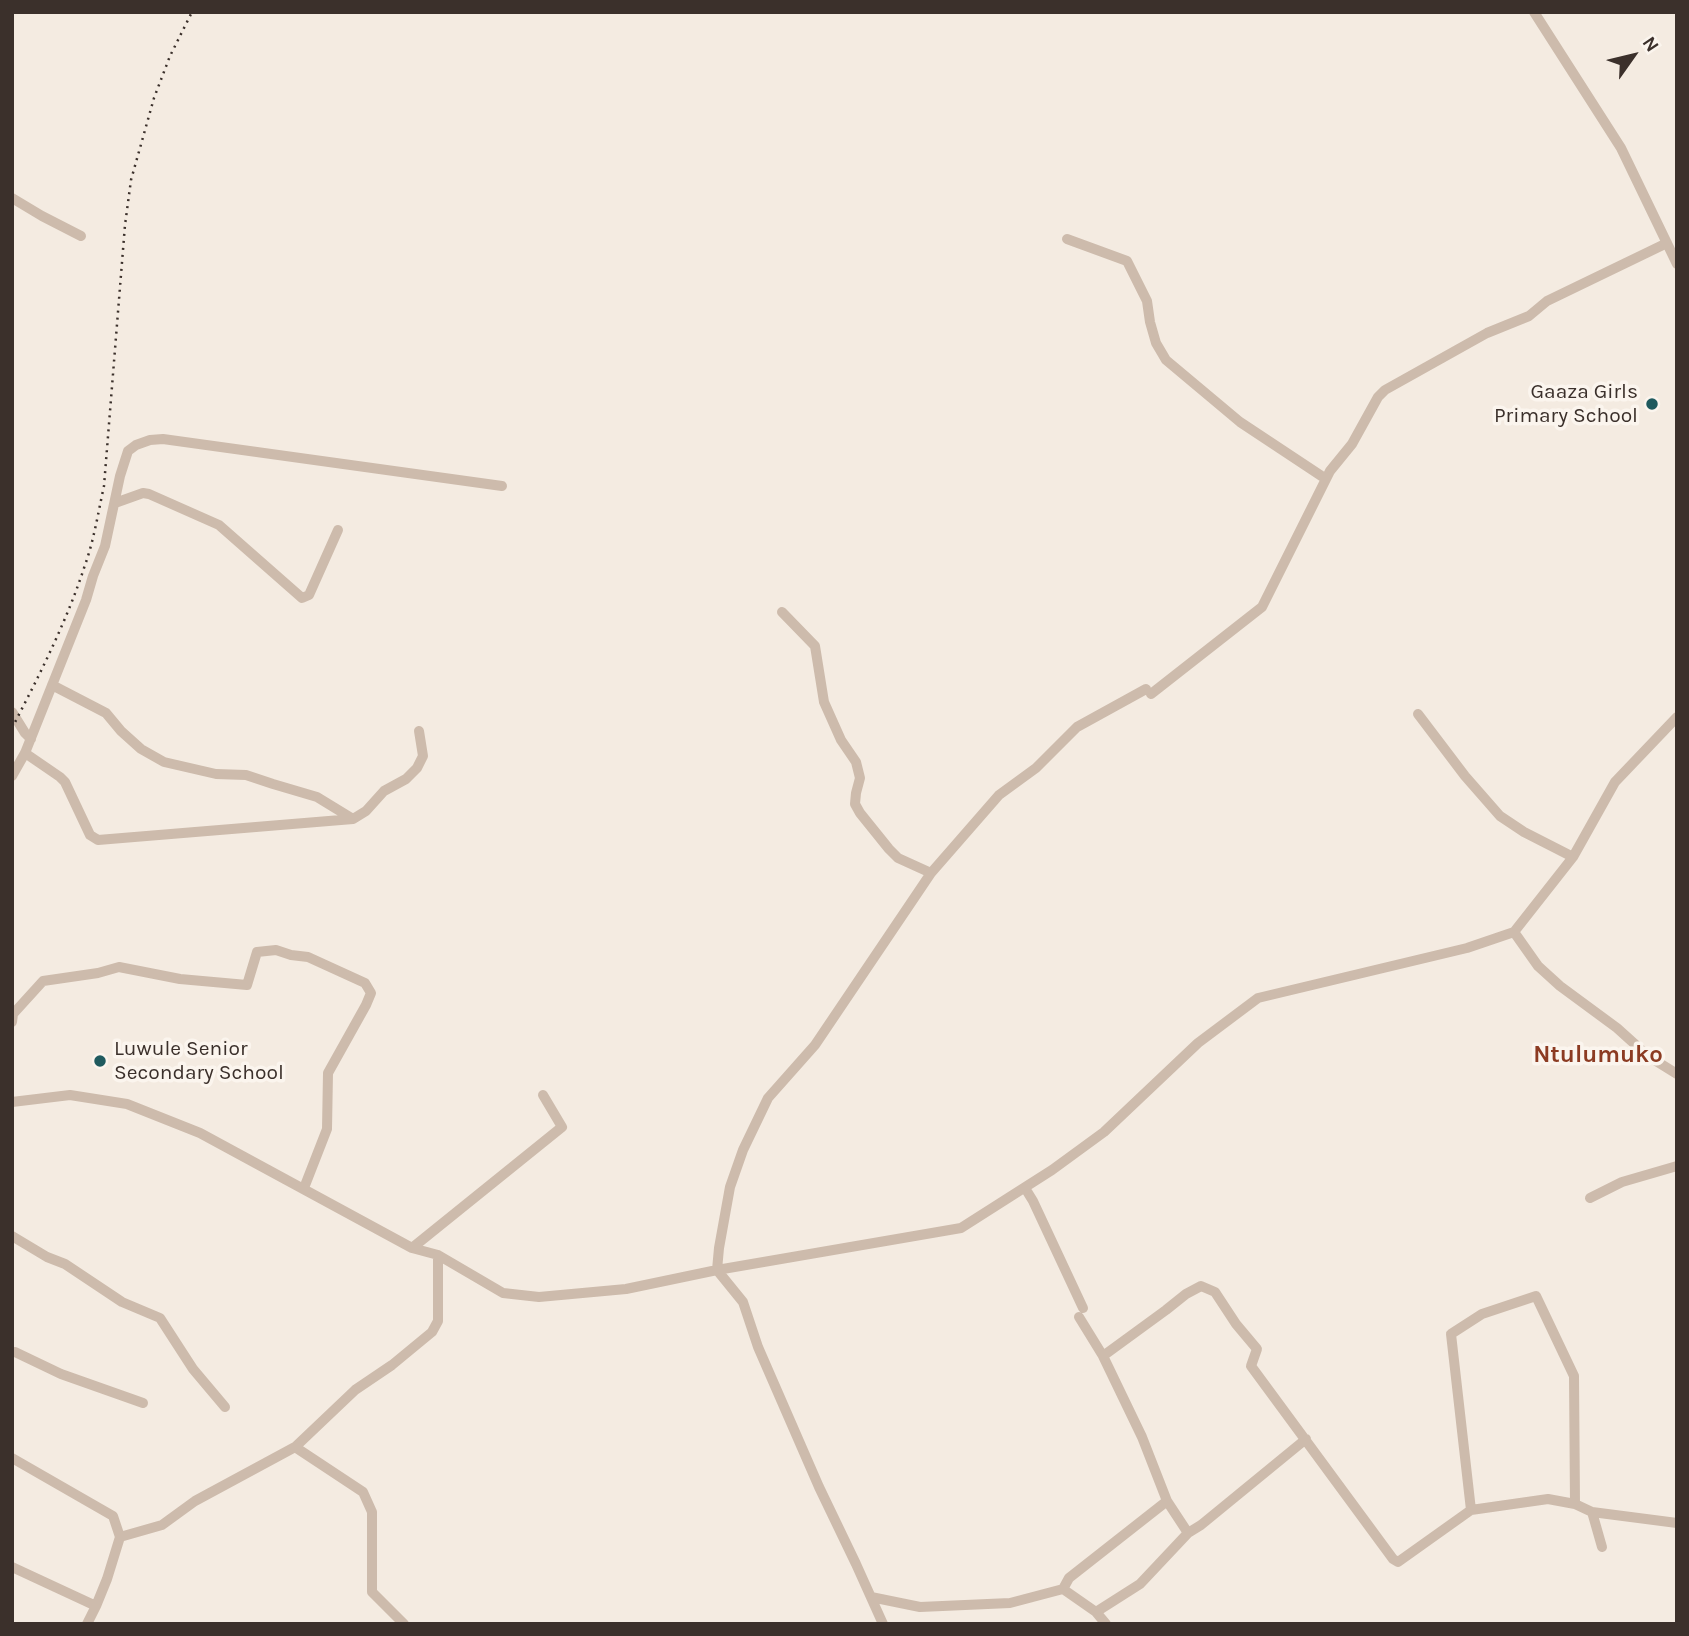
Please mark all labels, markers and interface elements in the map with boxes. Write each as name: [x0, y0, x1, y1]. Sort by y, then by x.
north arrow: [1598, 21, 1668, 91]
text: N: [1637, 32, 1663, 56]
place label: Gaaza Girls Primary School: [1494, 379, 1638, 429]
marker: Gaaza Girls Primary School: [1644, 396, 1660, 412]
place label: Luwule Senior Secondary School: [114, 1036, 284, 1086]
district label: Ntulumuko: [1533, 1041, 1663, 1069]
marker: Luwule Senior Secondary School: [92, 1053, 108, 1069]

